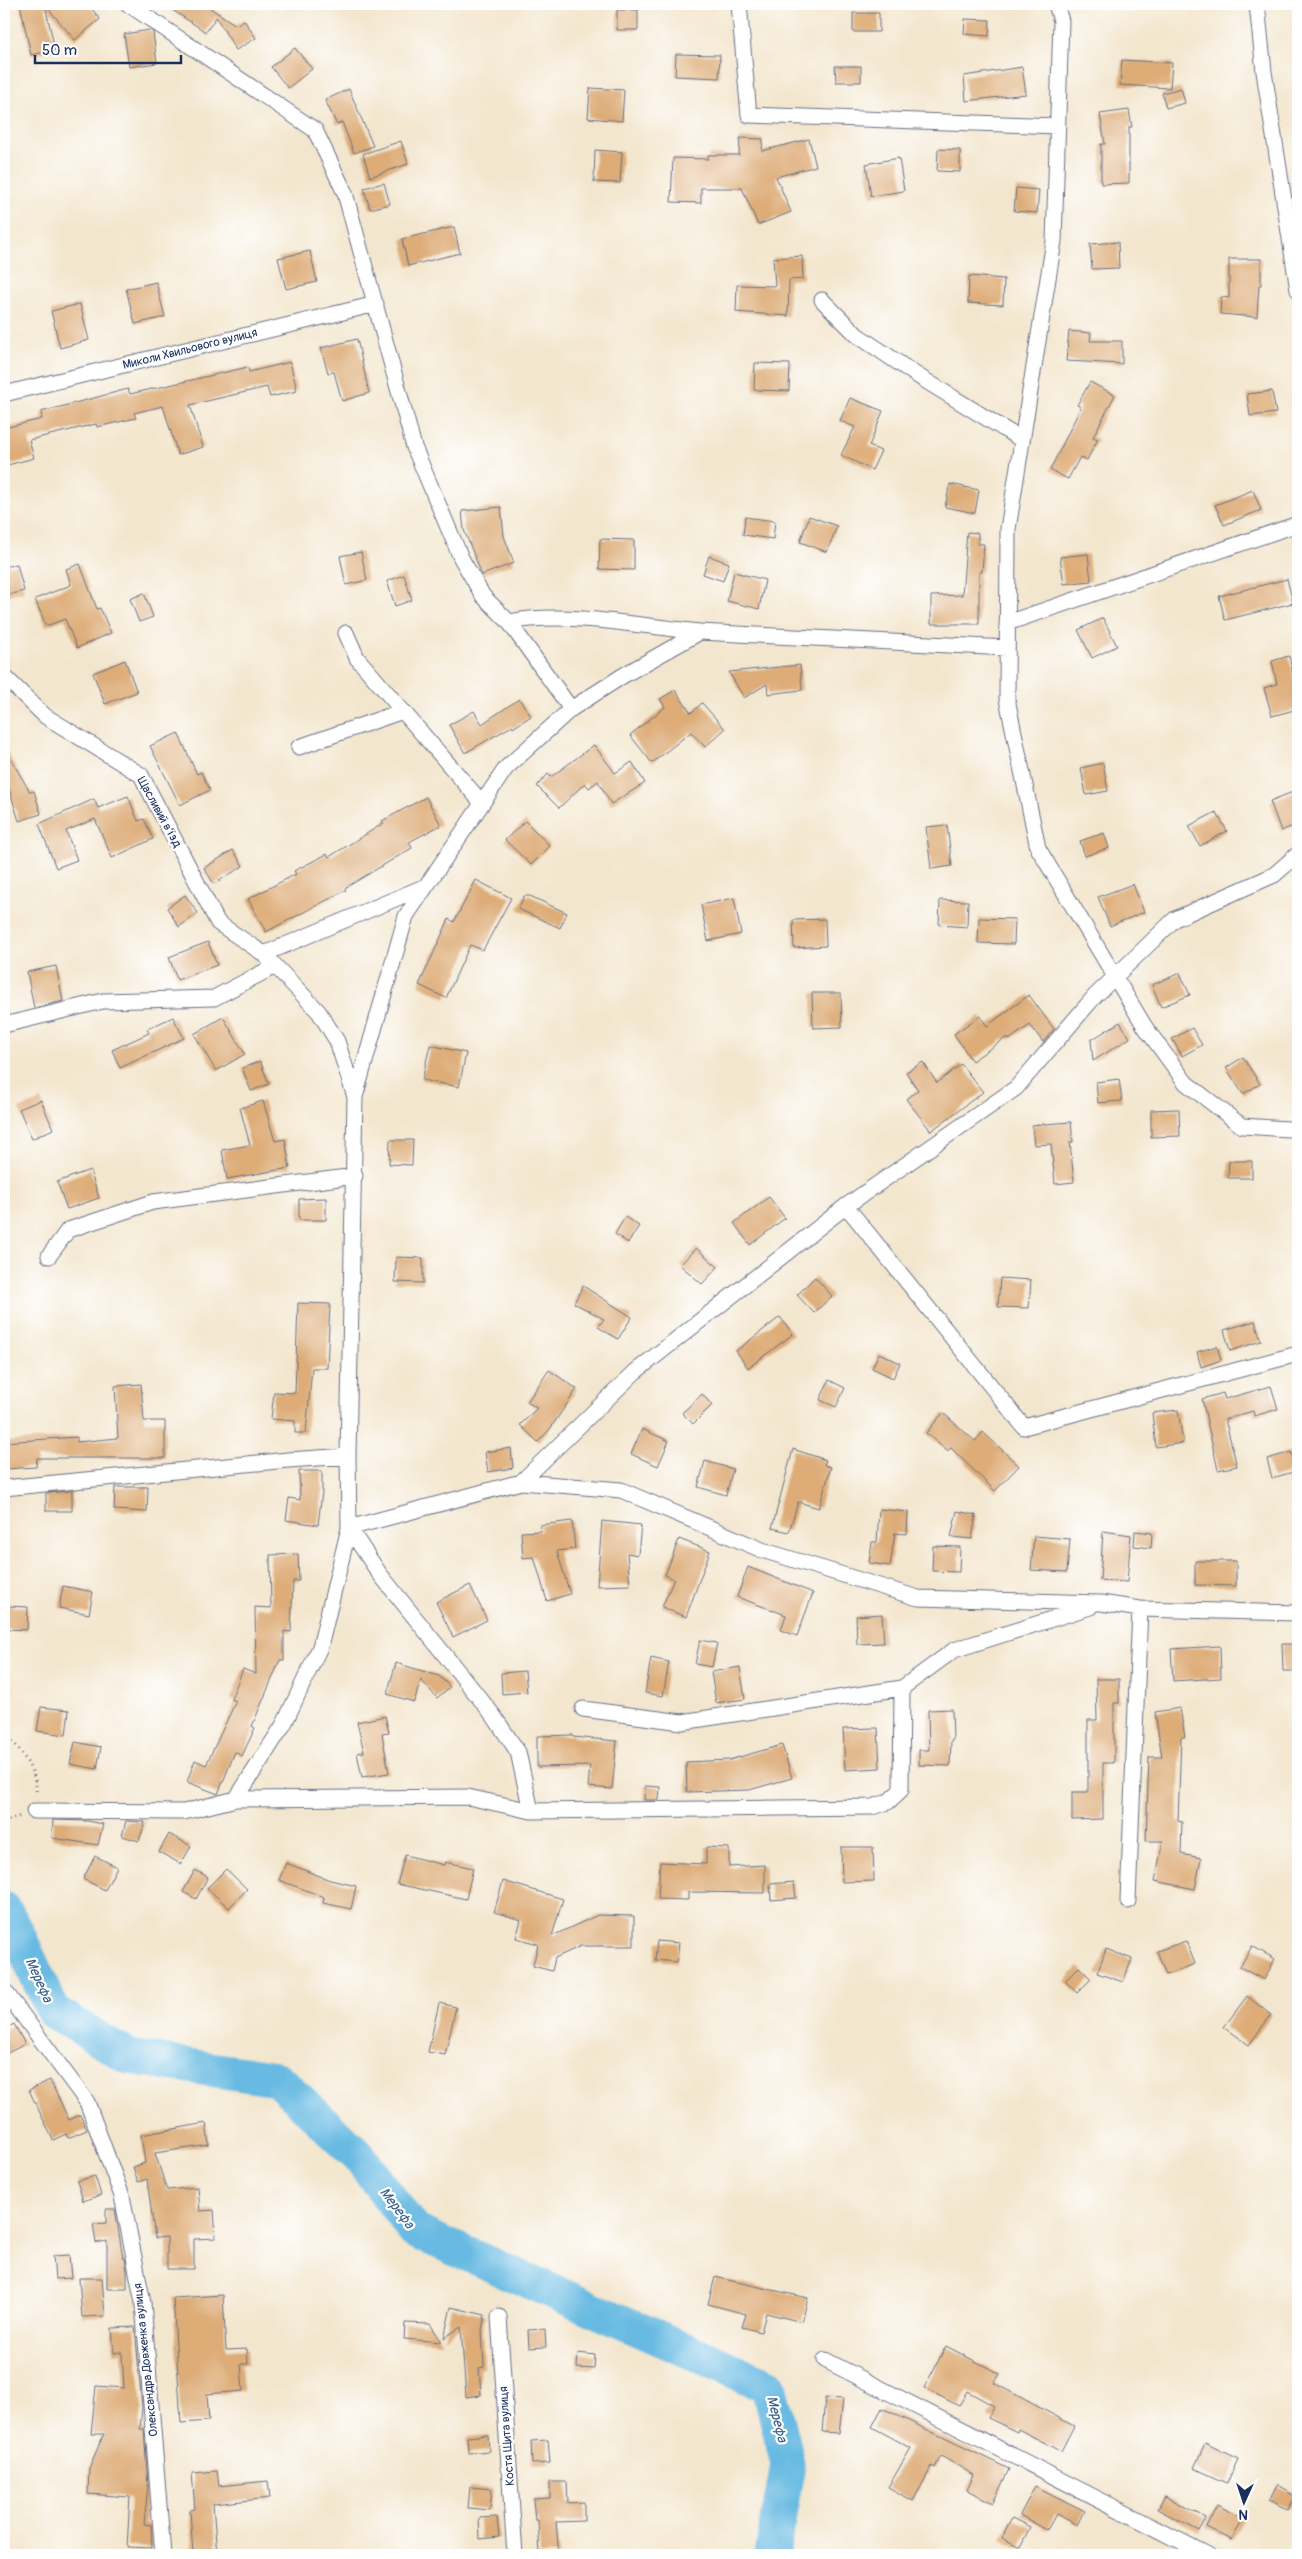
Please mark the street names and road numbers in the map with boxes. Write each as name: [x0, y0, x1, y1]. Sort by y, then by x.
street label: Миколи Хвильового вулиця: [121, 325, 259, 373]
street label: Щасливий в'їзд: [133, 774, 185, 851]
street label: Олександра Довженка вулиця: [130, 2282, 162, 2437]
street label: Костя Щита вулиця: [496, 2385, 518, 2486]

